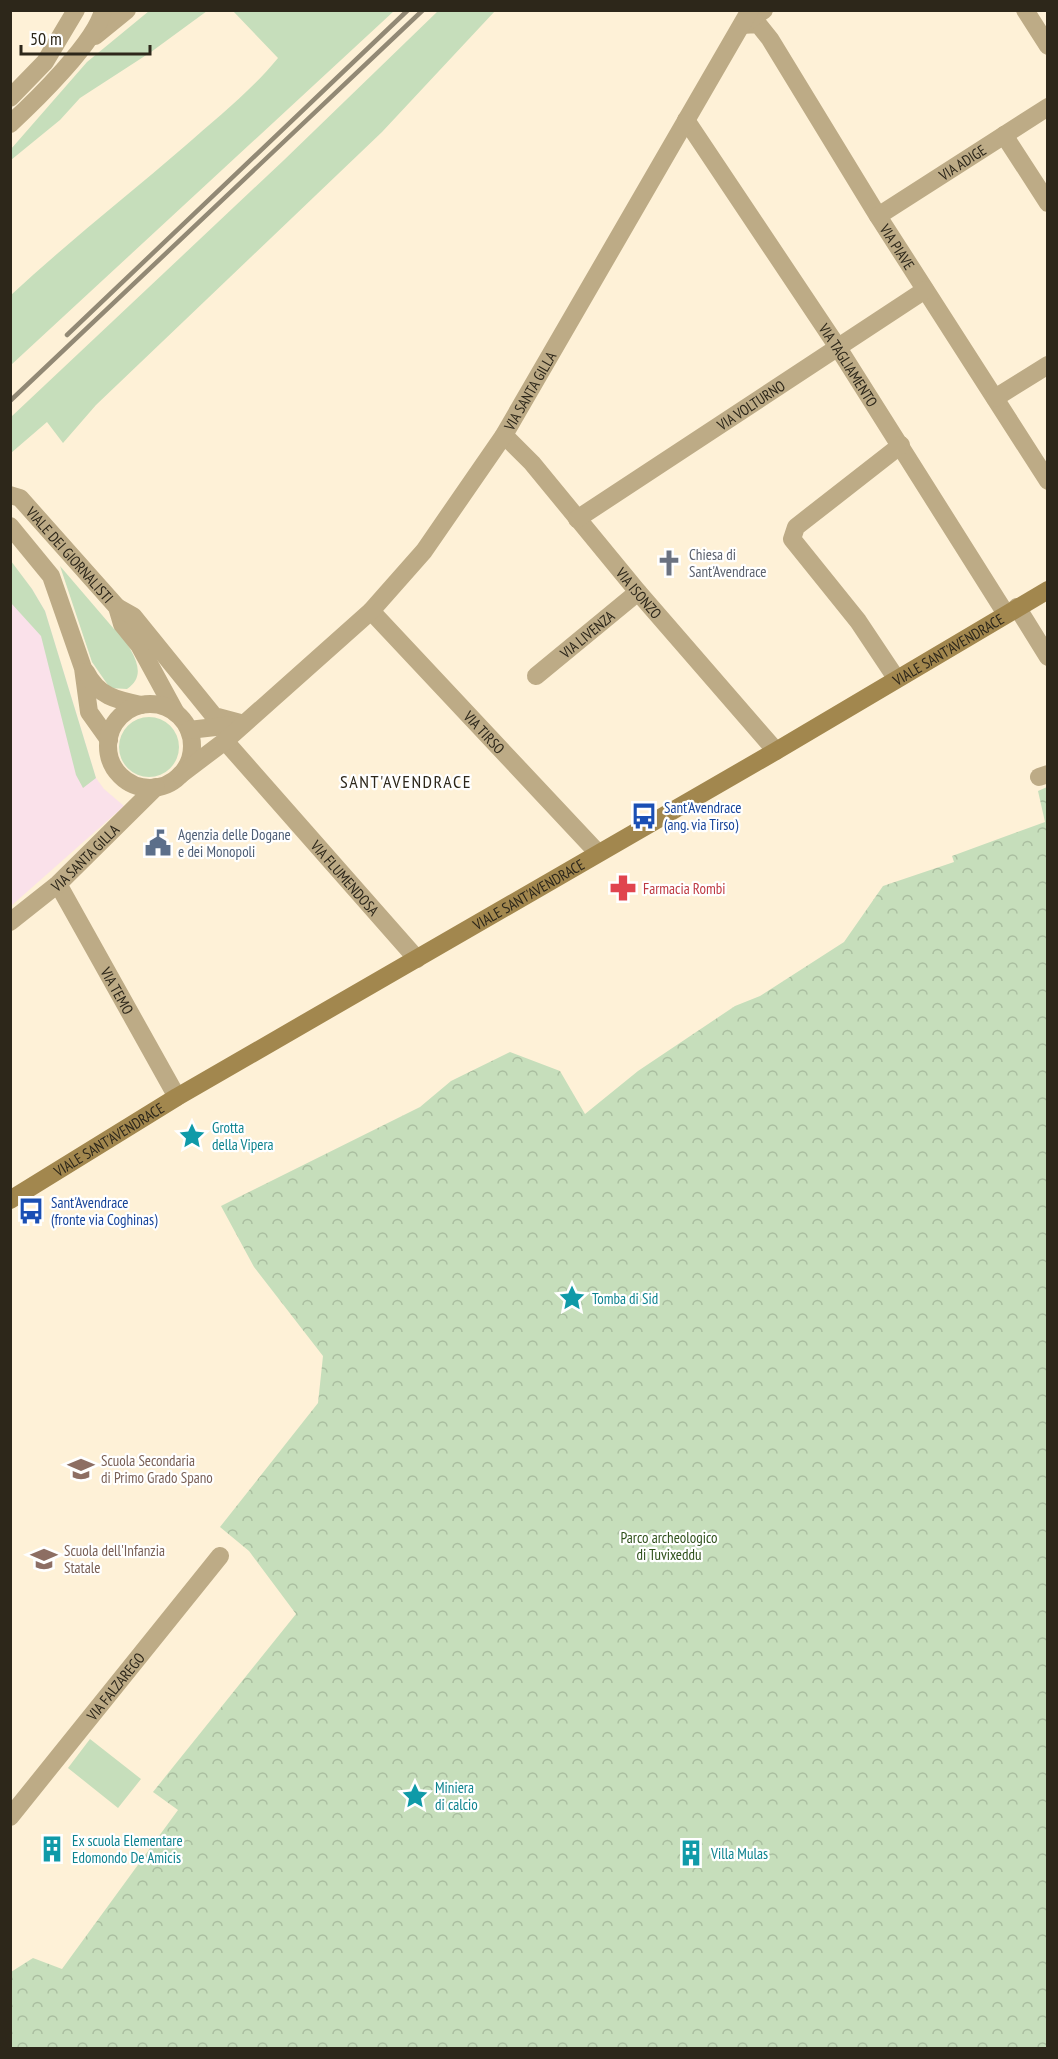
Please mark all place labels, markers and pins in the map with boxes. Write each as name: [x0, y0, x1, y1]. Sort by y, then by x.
place label: Chiesa di Sant'Avendrace: [689, 545, 766, 581]
church icon: Chiesa di Sant'Avendrace: [654, 548, 684, 578]
place label: Sant'Avendrace (ang. via Tirso): [664, 798, 741, 834]
bus stop icon: Sant'Avendrace (ang. via Tirso): [629, 801, 659, 831]
place label: Agenzia delle Dogane e dei Monopoli: [178, 825, 291, 861]
public building icon: Agenzia delle Dogane e dei Monopoli: [143, 828, 173, 858]
pharmacy icon: Farmacia Rombi: [608, 873, 638, 903]
place label: Farmacia Rombi: [643, 879, 725, 898]
place label: Grotta della Vipera: [212, 1118, 274, 1154]
place icon: Grotta della Vipera: [177, 1121, 207, 1151]
place label: Sant'Avendrace (fronte via Coghinas): [51, 1193, 158, 1229]
bus stop icon: Sant'Avendrace (fronte via Coghinas): [16, 1196, 46, 1226]
place icon: Tomba di Sid: [557, 1283, 587, 1313]
place label: Tomba di Sid: [592, 1289, 658, 1308]
place label: Scuola Secondaria di Primo Grado Spano: [101, 1451, 213, 1487]
school or university icon: Scuola Secondaria di Primo Grado Spano: [66, 1454, 96, 1484]
place label: Scuola dell'Infanzia Statale: [64, 1541, 165, 1577]
school or university icon: Scuola dell'Infanzia Statale: [29, 1544, 59, 1574]
place label: Miniera di calcio: [435, 1778, 478, 1814]
place icon: Miniera di calcio: [400, 1781, 430, 1811]
place label: Ex scuola Elementare Edomondo De Amicis: [72, 1831, 183, 1867]
building icon: Ex scuola Elementare Edomondo De Amicis: [37, 1834, 67, 1864]
building icon: Villa Mulas: [676, 1838, 706, 1868]
place label: Villa Mulas: [710, 1844, 768, 1863]

